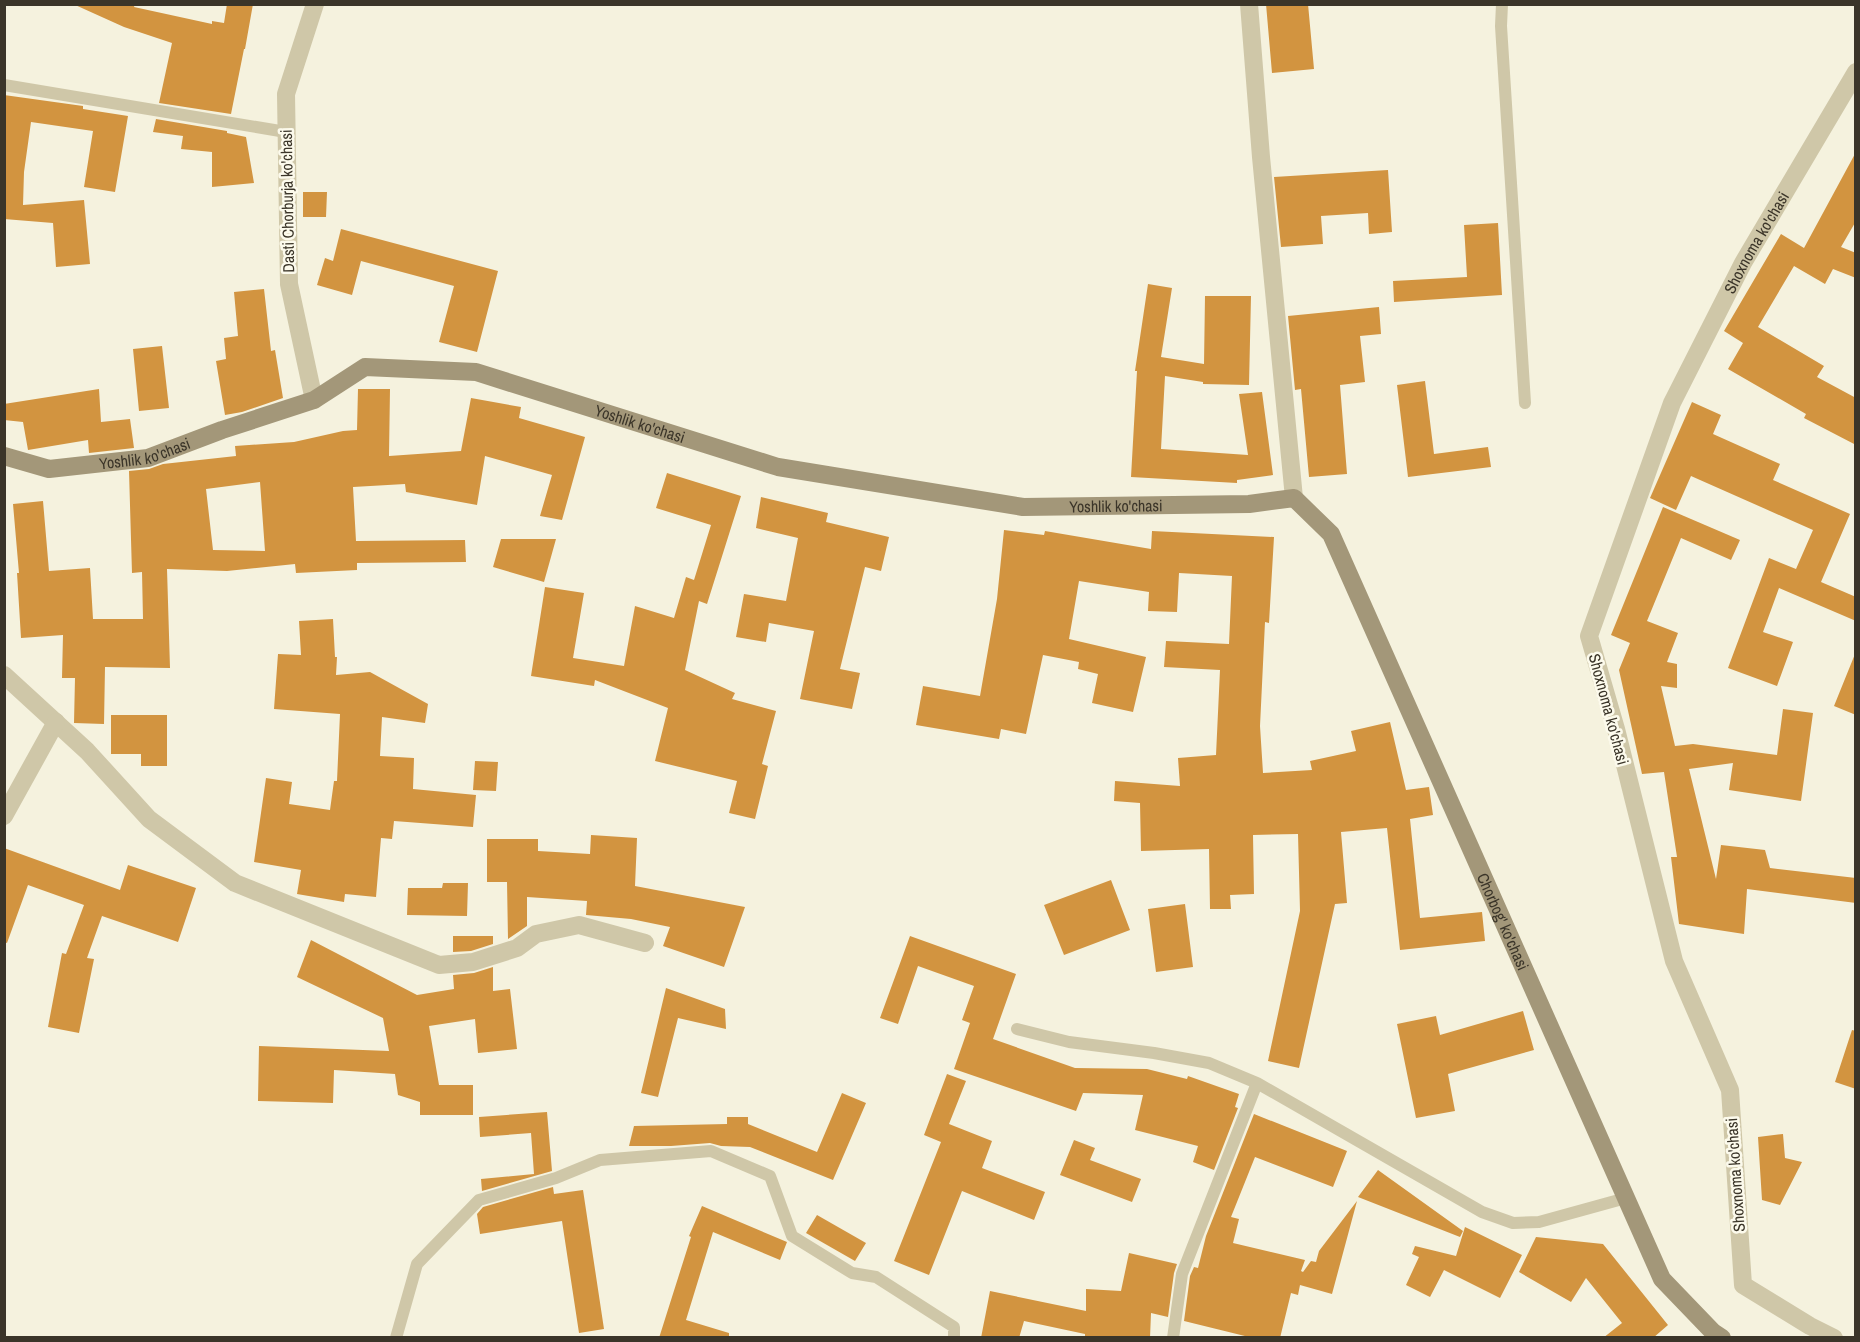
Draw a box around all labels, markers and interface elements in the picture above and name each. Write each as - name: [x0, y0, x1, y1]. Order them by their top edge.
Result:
- street label: Dasti Chorburja ko'chasi: [275, 129, 299, 273]
- street label: Shoxnoma ko'chasi: [1718, 187, 1794, 297]
- street label: Yoshlik ko'chasi: [592, 399, 688, 448]
- street label: Yoshlik ko'chasi: [98, 432, 193, 474]
- street label: Yoshlik ko'chasi: [1069, 494, 1163, 517]
- street label: Shoxnoma ko'chasi: [1584, 651, 1634, 767]
- street label: Chorbog' ko'chasi: [1472, 869, 1534, 974]
- street label: Shoxnoma ko'chasi: [1720, 1117, 1750, 1233]

